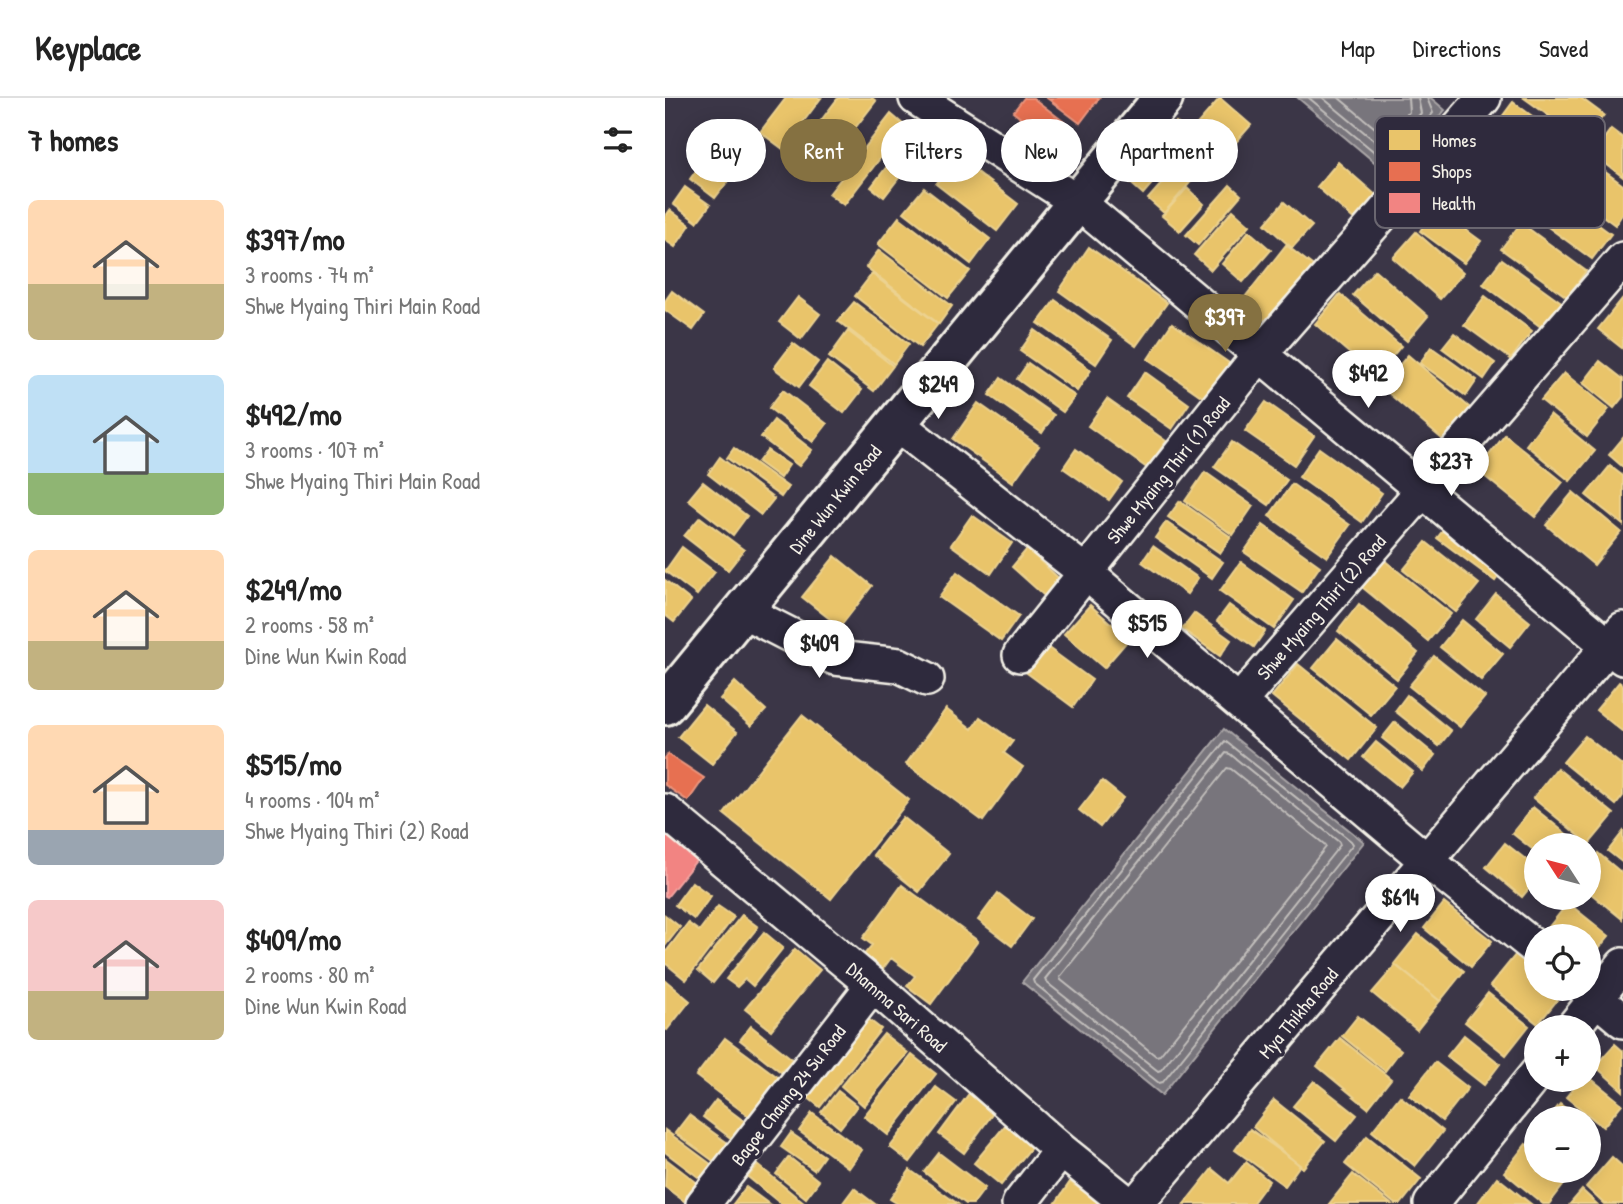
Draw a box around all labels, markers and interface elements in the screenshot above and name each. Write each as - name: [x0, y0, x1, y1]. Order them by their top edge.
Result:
- text: Keyplace: [35, 26, 141, 70]
- text: Map: [1341, 32, 1375, 64]
- text: Directions: [1413, 32, 1501, 64]
- text: Saved: [1539, 32, 1588, 64]
- legend: [1375, 116, 1605, 228]
- chip: Buy: [686, 119, 766, 182]
- chip: Rent: [780, 119, 867, 182]
- chip: Filters: [881, 119, 987, 182]
- chip: New: [1001, 119, 1082, 182]
- chip: Apartment: [1096, 119, 1238, 182]
- text: 7 homes: [28, 120, 118, 160]
- icon: filters: [599, 121, 637, 159]
- text: Homes: [1432, 127, 1476, 153]
- text: Shops: [1432, 158, 1472, 184]
- text: Health: [1432, 190, 1475, 216]
- text: $397/mo: [245, 219, 345, 259]
- icon: home: [84, 228, 168, 312]
- text: 3 rooms · 74 m²: [245, 259, 374, 290]
- text: Shwe Myaing Thiri Main Road: [245, 290, 480, 321]
- pin: $397: [1184, 294, 1266, 354]
- text: $397: [1204, 301, 1246, 332]
- pin: $492: [1327, 350, 1409, 410]
- text: $492: [1348, 357, 1388, 388]
- pin: $249: [897, 362, 979, 421]
- text: $249: [918, 368, 958, 399]
- street label: Shwe Myaing Thiri (1) Road: [1100, 390, 1236, 549]
- text: $492/mo: [245, 394, 342, 434]
- icon: home: [84, 403, 168, 487]
- text: 3 rooms · 107 m²: [245, 434, 384, 465]
- pin: $237: [1410, 438, 1492, 498]
- street label: Dine Wun Kwin Road: [783, 439, 887, 559]
- text: $237: [1429, 445, 1473, 476]
- text: Shwe Myaing Thiri Main Road: [245, 465, 480, 496]
- street label: Shwe Myaing Thiri (2) Road: [1251, 528, 1392, 685]
- text: $249/mo: [245, 569, 342, 609]
- icon: home: [84, 578, 168, 662]
- pin: $515: [1106, 601, 1188, 660]
- text: $515: [1127, 607, 1167, 638]
- text: 2 rooms · 58 m²: [245, 609, 374, 640]
- pin: $409: [778, 620, 860, 680]
- text: $409: [799, 627, 839, 658]
- text: Dine Wun Kwin Road: [245, 640, 406, 671]
- text: $515/mo: [245, 744, 342, 784]
- icon: home: [84, 753, 168, 837]
- text: 4 rooms · 104 m²: [245, 784, 379, 815]
- text: Shwe Myaing Thiri (2) Road: [245, 815, 469, 846]
- north arrow: [1524, 833, 1601, 910]
- map controls: [1524, 833, 1601, 1183]
- pin: $614: [1359, 874, 1441, 934]
- text: $614: [1381, 881, 1419, 912]
- text: $409/mo: [245, 919, 341, 959]
- button: locate: [1524, 924, 1601, 1001]
- icon: home: [84, 928, 168, 1012]
- street label: Dhamma Sari Road: [841, 956, 953, 1058]
- text: 2 rooms · 80 m²: [245, 959, 375, 990]
- street label: Mya Thikha Road: [1252, 962, 1344, 1064]
- text: Dine Wun Kwin Road: [245, 990, 406, 1021]
- button: +: [1524, 1015, 1601, 1092]
- street label: Bagoe Chaung 24 Su Road: [725, 1019, 852, 1171]
- button: −: [1524, 1106, 1601, 1183]

